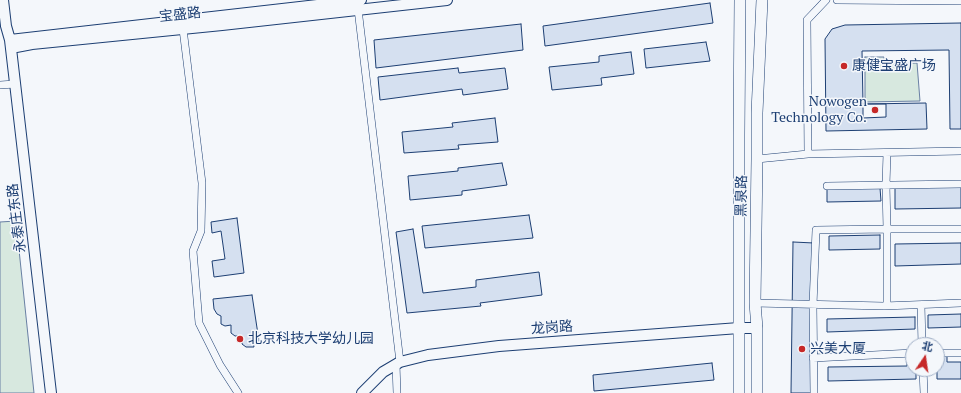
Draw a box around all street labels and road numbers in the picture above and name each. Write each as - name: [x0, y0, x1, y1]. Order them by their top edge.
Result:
- street label: 宝盛路: [158, 4, 202, 26]
- street label: 黑泉路: [733, 175, 751, 217]
- street label: 永泰庄东路: [4, 182, 30, 254]
- street label: 龙岗路: [530, 318, 574, 338]

